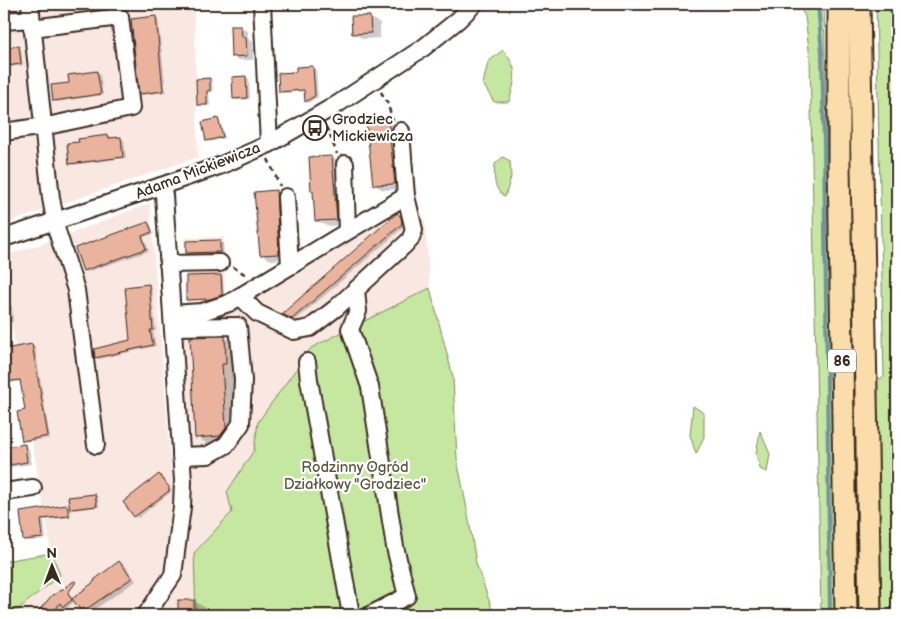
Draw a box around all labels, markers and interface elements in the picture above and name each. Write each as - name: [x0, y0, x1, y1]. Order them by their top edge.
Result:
- place label: Grodziec Mickiewicza: [332, 110, 413, 146]
- bus stop icon: Grodziec Mickiewicza: [302, 115, 328, 141]
- street label: Adama Mickiewicza: [133, 138, 263, 204]
- road number: 86: [828, 350, 856, 372]
- park label: Rodzinny Ogród Działkowy "Grodziec": [284, 458, 426, 494]
- north arrow: [28, 542, 78, 592]
- text: N: [46, 545, 57, 562]

